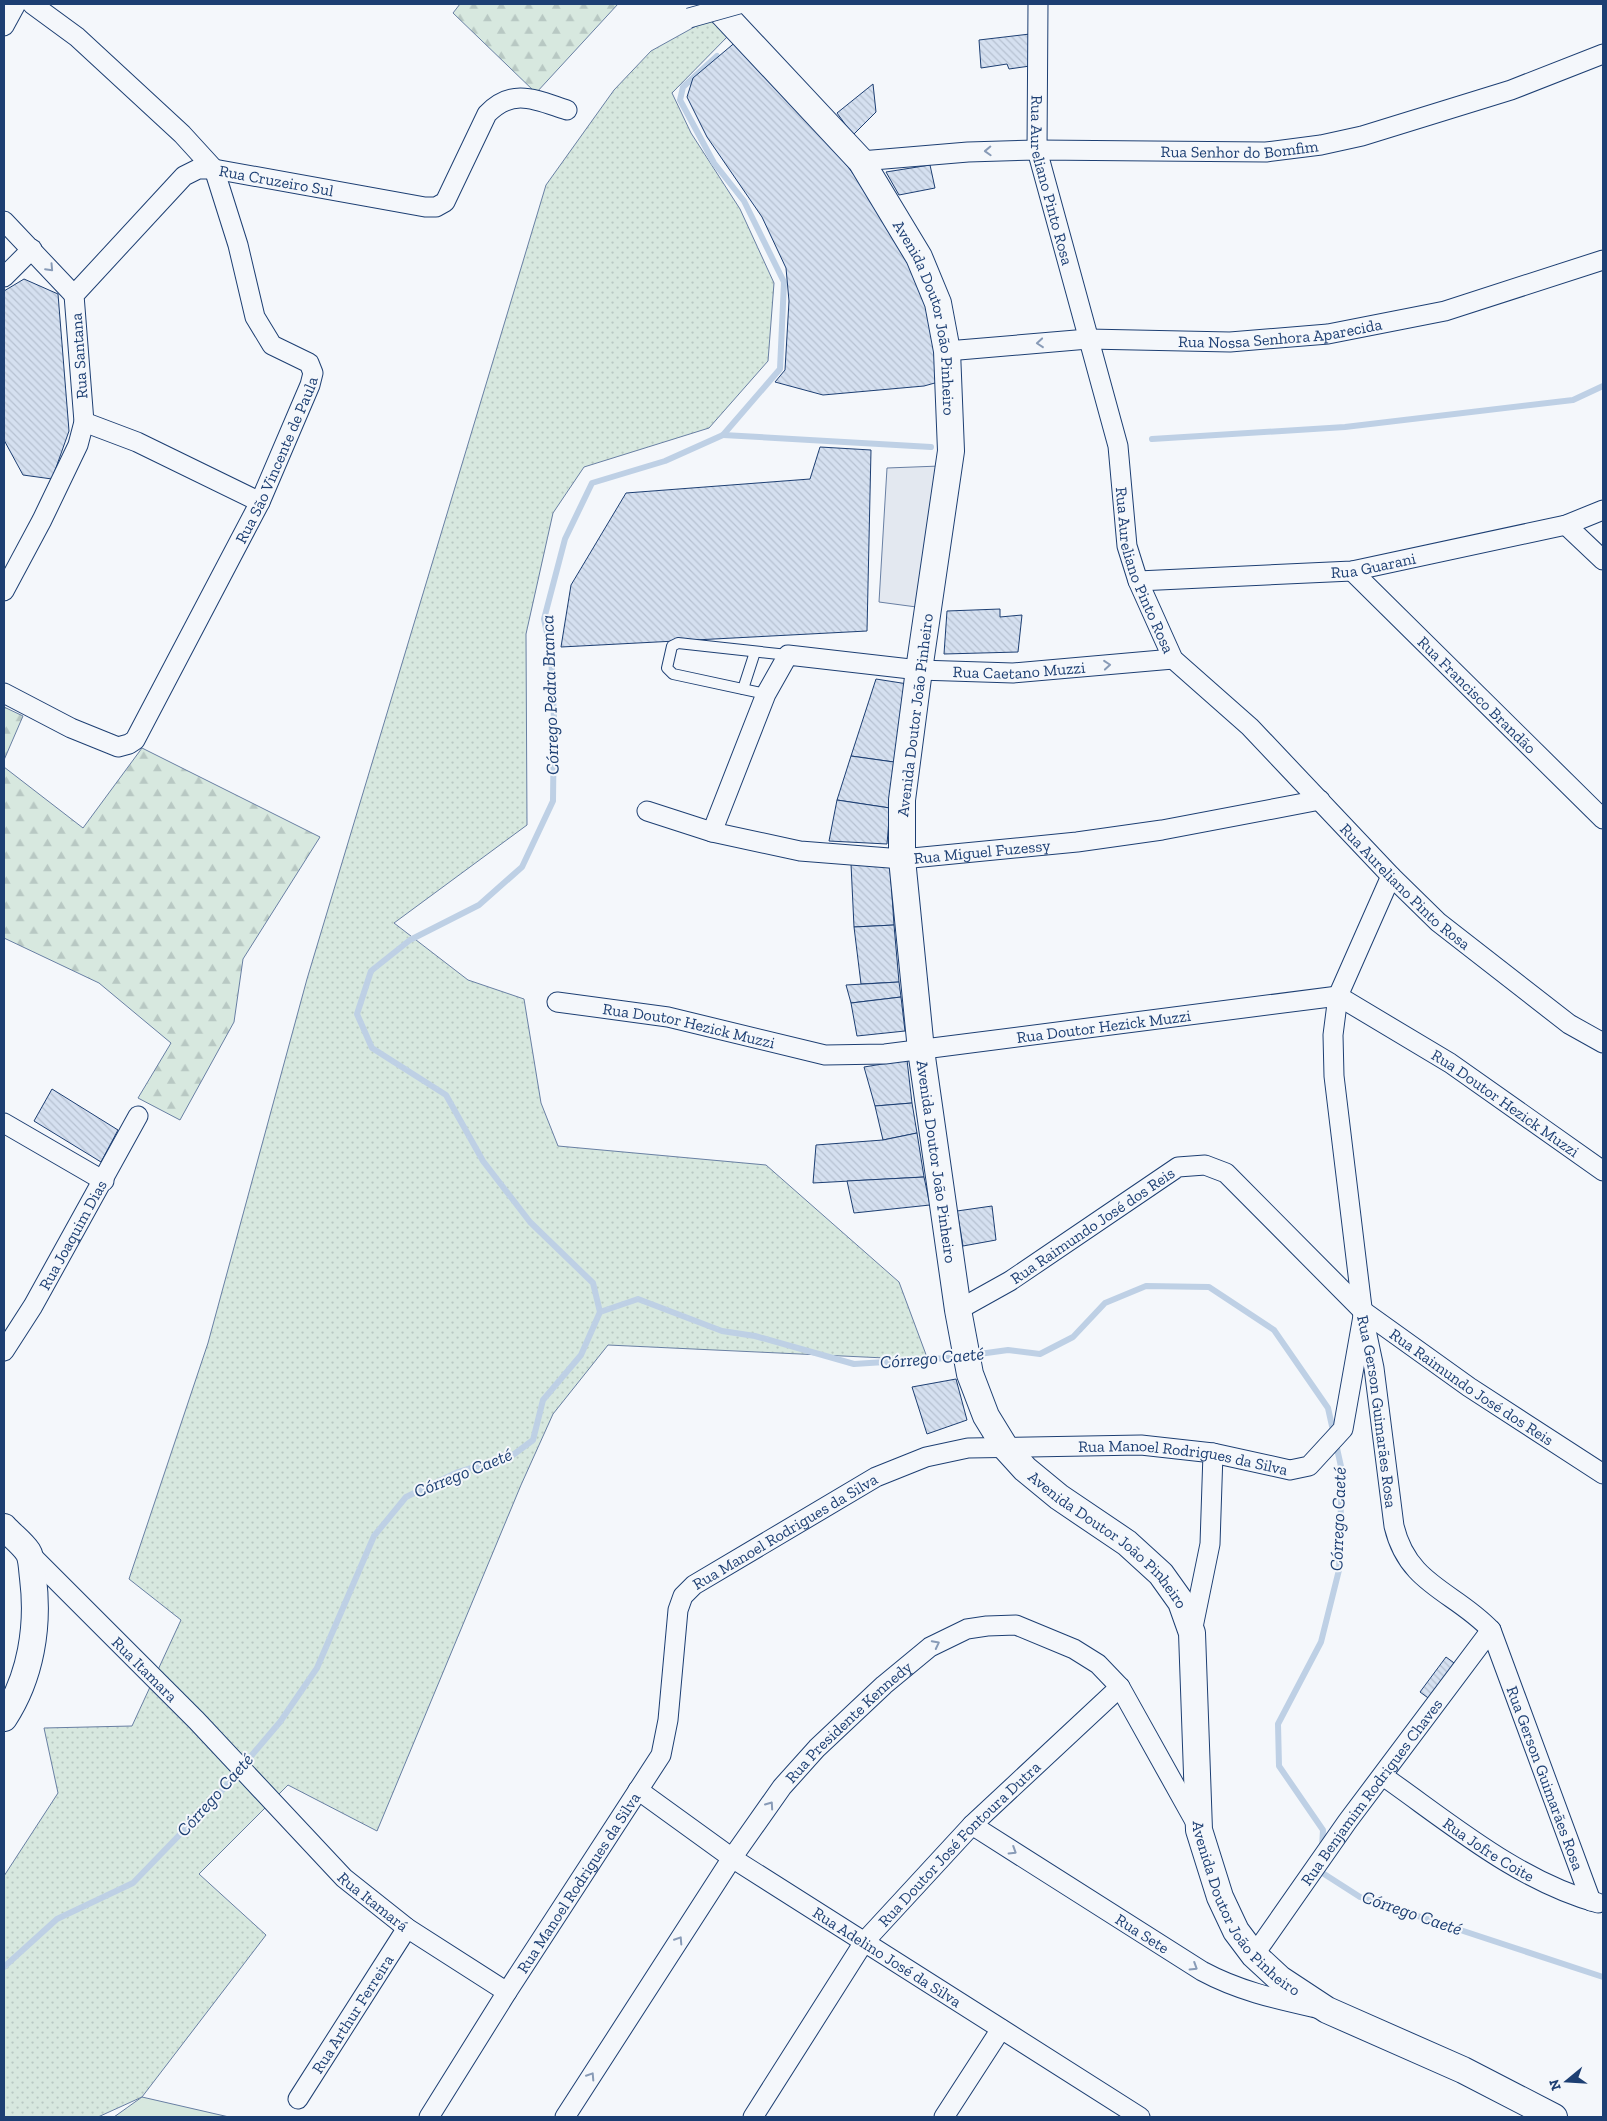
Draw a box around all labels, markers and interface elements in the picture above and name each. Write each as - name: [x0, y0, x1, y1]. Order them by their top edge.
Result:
- street label: Rua Aureliano Pinto Rosa: [1027, 95, 1078, 268]
- street label: Rua Senhor do Bomfim: [1160, 136, 1320, 162]
- one-way arrow: [984, 146, 992, 156]
- street label: Rua Cruzeiro Sul: [218, 161, 335, 200]
- street label: Avenida Doutor João Pinheiro: [889, 216, 959, 416]
- one-way arrow: [44, 263, 53, 272]
- street label: Rua Santana: [66, 312, 91, 400]
- street label: Rua Nossa Senhora Aparecida: [1178, 314, 1384, 352]
- one-way arrow: [1035, 337, 1043, 348]
- street label: Rua São Vincente de Paula: [231, 374, 321, 546]
- street label: Rua Aureliano Pinto Rosa: [1112, 486, 1179, 656]
- street label: Rua Guarani: [1330, 548, 1418, 581]
- street label: Avenida Doutor João Pinheiro: [893, 612, 937, 818]
- water label: Córrego Pedra Branca: [536, 615, 564, 775]
- street label: Rua Francisco Brandão: [1414, 632, 1540, 757]
- street label: Rua Caetano Muzzi: [953, 657, 1087, 683]
- one-way arrow: [1103, 659, 1111, 670]
- street label: Rua Aureliano Pinto Rosa: [1336, 819, 1475, 954]
- street label: Rua Miguel Fuzessy: [913, 835, 1052, 867]
- street label: Rua Doutor Hezick Muzzi: [601, 999, 777, 1052]
- street label: Rua Doutor Hezick Muzzi: [1015, 1005, 1193, 1047]
- street label: Rua Doutor Hezick Muzzi: [1428, 1045, 1583, 1161]
- street label: Avenida Doutor João Pinheiro: [913, 1059, 961, 1264]
- street label: Rua Raimundo José dos Reis: [1007, 1163, 1178, 1288]
- street label: Rua Joaquim Dias: [34, 1176, 110, 1293]
- street label: Rua Gerson Guimarães Rosa: [1354, 1313, 1401, 1509]
- street label: Rua Raimundo José dos Reis: [1386, 1324, 1557, 1449]
- water label: Córrego Caeté: [879, 1342, 985, 1374]
- street label: Rua Manoel Rodrigues da Silva: [1078, 1435, 1290, 1479]
- water label: Córrego Caeté: [411, 1443, 516, 1503]
- street label: Avenida Doutor João Pinheiro: [1025, 1466, 1192, 1611]
- water label: Córrego Caeté: [1325, 1466, 1351, 1572]
- street label: Rua Manoel Rodrigues da Silva: [689, 1469, 881, 1593]
- street label: Rua Itamara: [108, 1632, 182, 1706]
- one-way arrow: [931, 1640, 940, 1650]
- street label: Rua Presidente Kennedy: [781, 1656, 916, 1787]
- street label: Rua Gerson Guimarães Rosa: [1503, 1683, 1588, 1873]
- street label: Rua Benjamim Rodrigues Chaves: [1296, 1694, 1446, 1889]
- water label: Córrego Caeté: [172, 1749, 258, 1841]
- street label: Rua Doutor José Fontoura Dutra: [874, 1757, 1044, 1930]
- street label: Rua Manoel Rodrigues da Silva: [513, 1788, 644, 1976]
- one-way arrow: [764, 1802, 772, 1811]
- street label: Rua Jofre Coite: [1440, 1813, 1538, 1885]
- street label: Avenida Doutor João Pinheiro: [1189, 1821, 1304, 1999]
- one-way arrow: [1007, 1845, 1016, 1855]
- street label: Rua Itamará: [334, 1868, 413, 1935]
- water label: Córrego Caeté: [1359, 1886, 1465, 1940]
- street label: Rua Adelino José da Silva: [810, 1902, 965, 2011]
- street label: Rua Sete: [1112, 1909, 1173, 1957]
- one-way arrow: [673, 1936, 682, 1945]
- street label: Rua Arthur Ferreira: [307, 1951, 397, 2077]
- one-way arrow: [1189, 1960, 1198, 1970]
- north arrow: [1542, 2056, 1592, 2106]
- one-way arrow: [585, 2073, 594, 2082]
- text: N: [1545, 2077, 1565, 2093]

